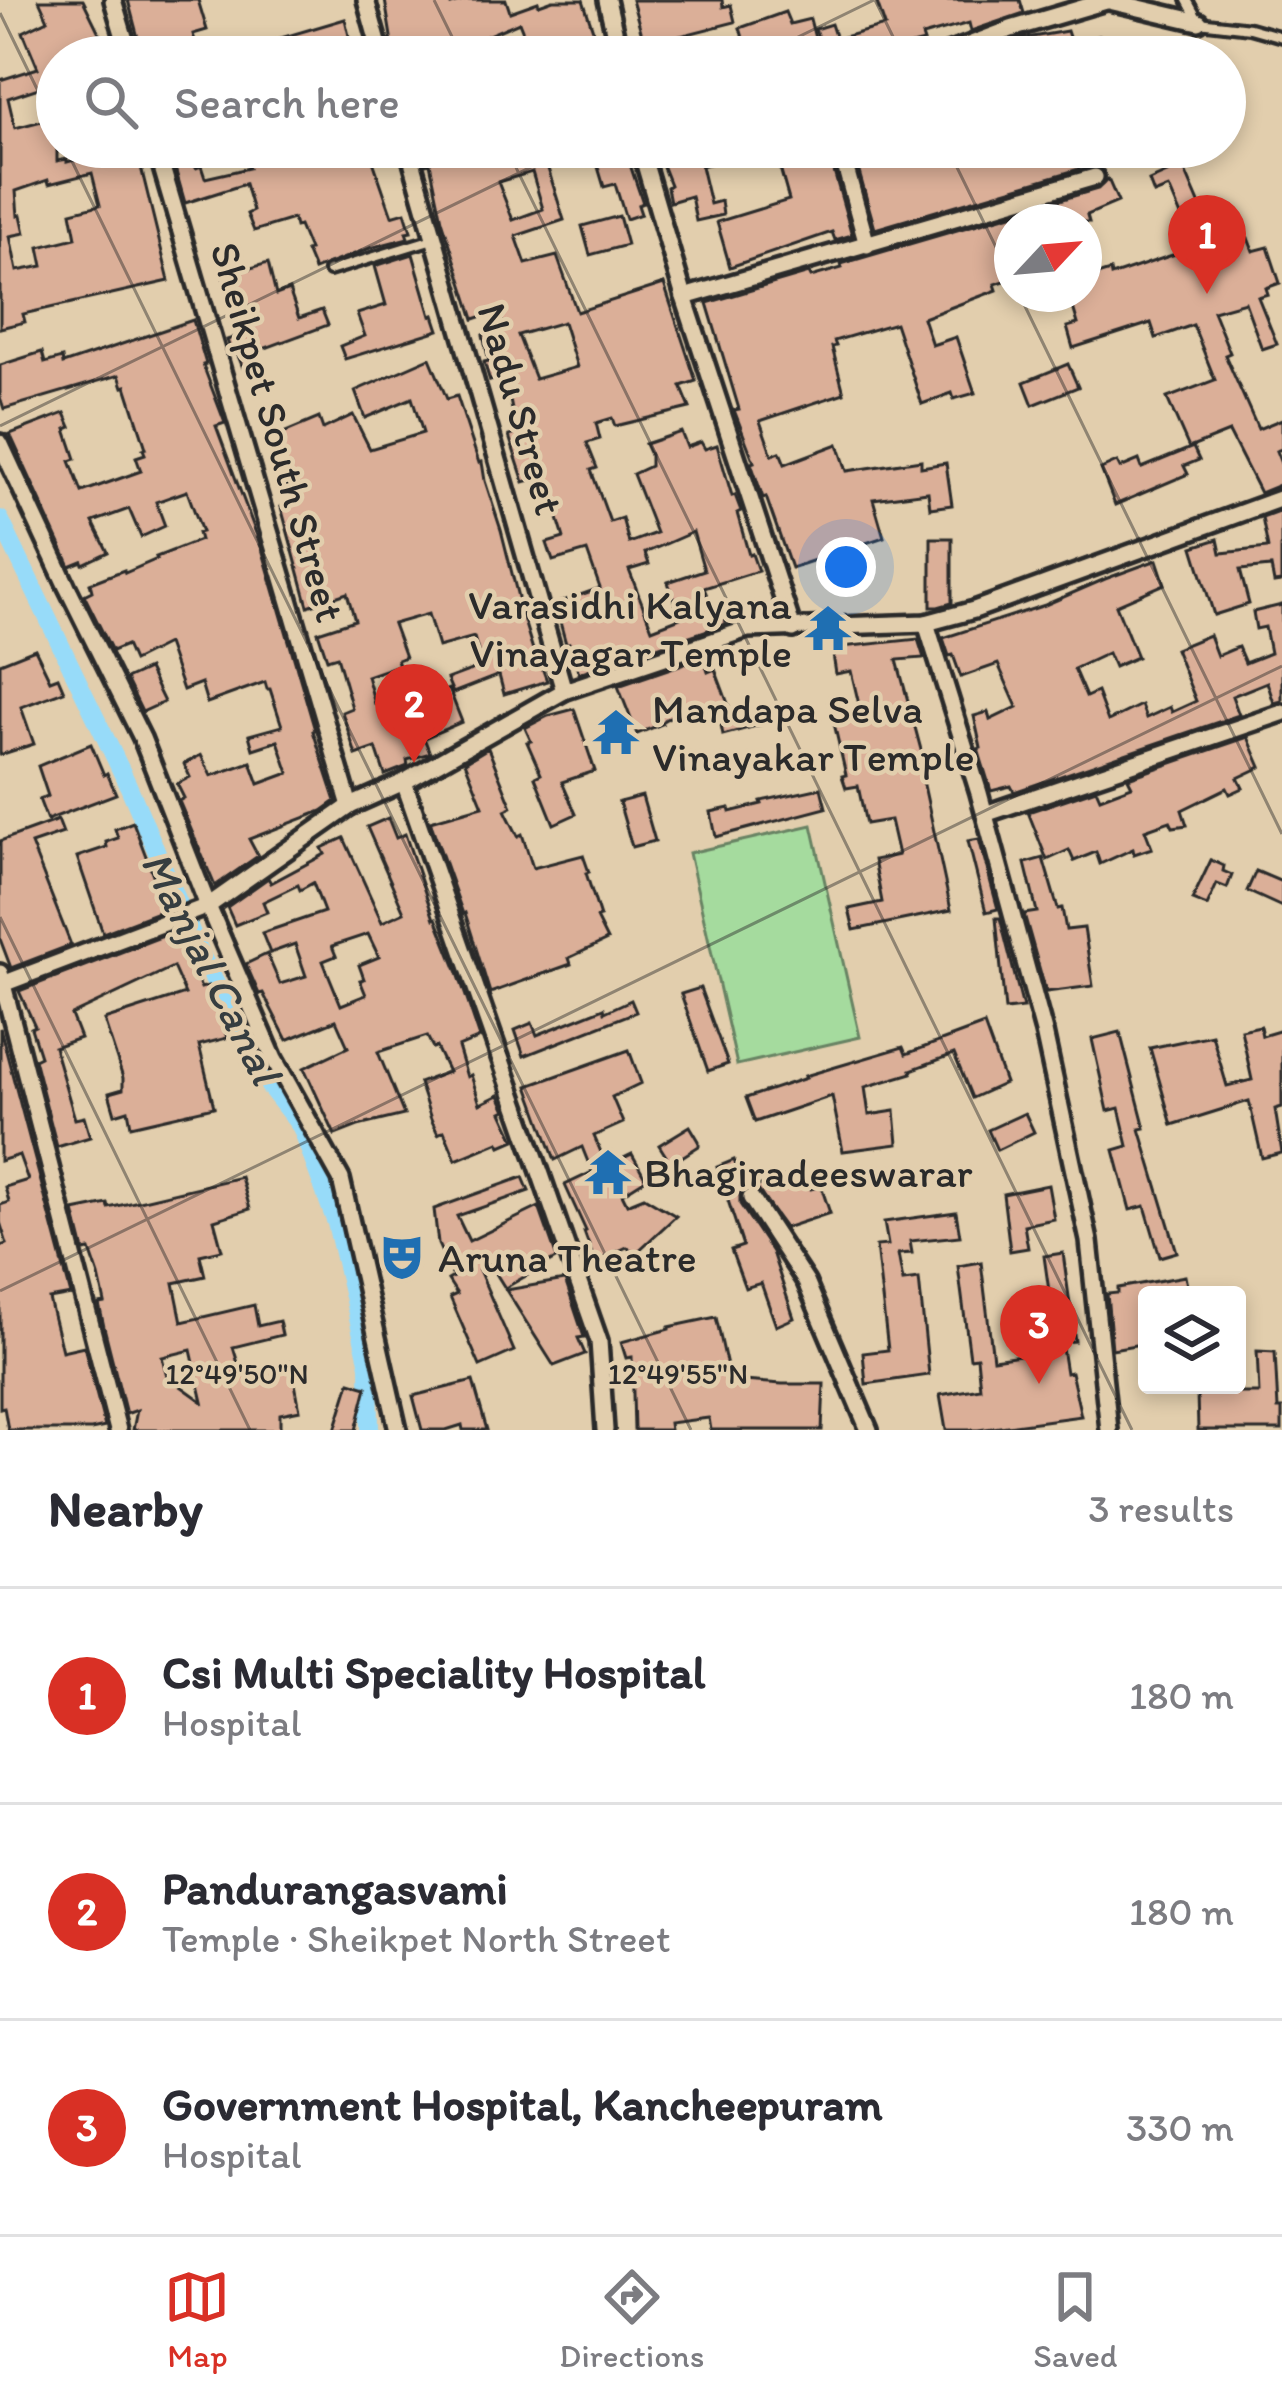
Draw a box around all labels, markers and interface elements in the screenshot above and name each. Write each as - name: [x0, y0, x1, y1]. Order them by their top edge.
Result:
- search box: [36, 36, 1246, 168]
- icon: search: [78, 69, 144, 135]
- text: Search here: [174, 75, 400, 129]
- pin: 1: [1168, 195, 1246, 294]
- north arrow: [994, 204, 1102, 312]
- street label: Sheikpet South Street: [199, 236, 357, 628]
- street label: Nadu Street: [466, 297, 576, 521]
- your location: [816, 537, 876, 597]
- place label: Varasidhi Kalyana Vinayagar Temple: [468, 579, 792, 678]
- temple icon: Varasidhi Kalyana Vinayagar Temple: [803, 603, 853, 653]
- pin: 2: [375, 664, 453, 763]
- place label: Mandapa Selva Vinayakar Temple: [652, 683, 975, 782]
- temple icon: Mandapa Selva Vinayakar Temple: [591, 707, 641, 757]
- water label: Manjal Canal: [130, 841, 295, 1095]
- temple icon: Bhagiradeeswarar: [583, 1147, 633, 1197]
- place label: Bhagiradeeswarar: [644, 1147, 973, 1198]
- theatre icon: Aruna Theatre: [377, 1232, 427, 1282]
- place label: Aruna Theatre: [438, 1232, 697, 1283]
- pin: 3: [1000, 1285, 1078, 1384]
- map controls: [1138, 1286, 1246, 1394]
- button: layers: [1138, 1286, 1246, 1394]
- text: 12°49'50"N: [165, 1355, 309, 1392]
- text: 12°49'55"N: [608, 1355, 748, 1392]
- text: Nearby: [48, 1478, 203, 1539]
- text: 3 results: [1088, 1485, 1234, 1532]
- text: Csi Multi Speciality Hospital: [162, 1645, 706, 1699]
- text: 1: [78, 1672, 96, 1719]
- text: 180 m: [1129, 1672, 1234, 1719]
- text: Hospital: [162, 1699, 301, 1746]
- text: Pandurangasvami: [162, 1861, 508, 1915]
- text: 2: [77, 1888, 97, 1935]
- text: 180 m: [1129, 1888, 1234, 1935]
- text: Temple · Sheikpet North Street: [162, 1915, 671, 1962]
- text: Government Hospital, Kancheepuram: [162, 2077, 883, 2131]
- text: 3: [76, 2104, 98, 2151]
- text: 330 m: [1126, 2104, 1234, 2151]
- text: Hospital: [162, 2131, 301, 2178]
- tab: Map: [164, 2264, 230, 2375]
- tab: Directions: [559, 2264, 704, 2375]
- tab: Saved: [1033, 2264, 1118, 2375]

